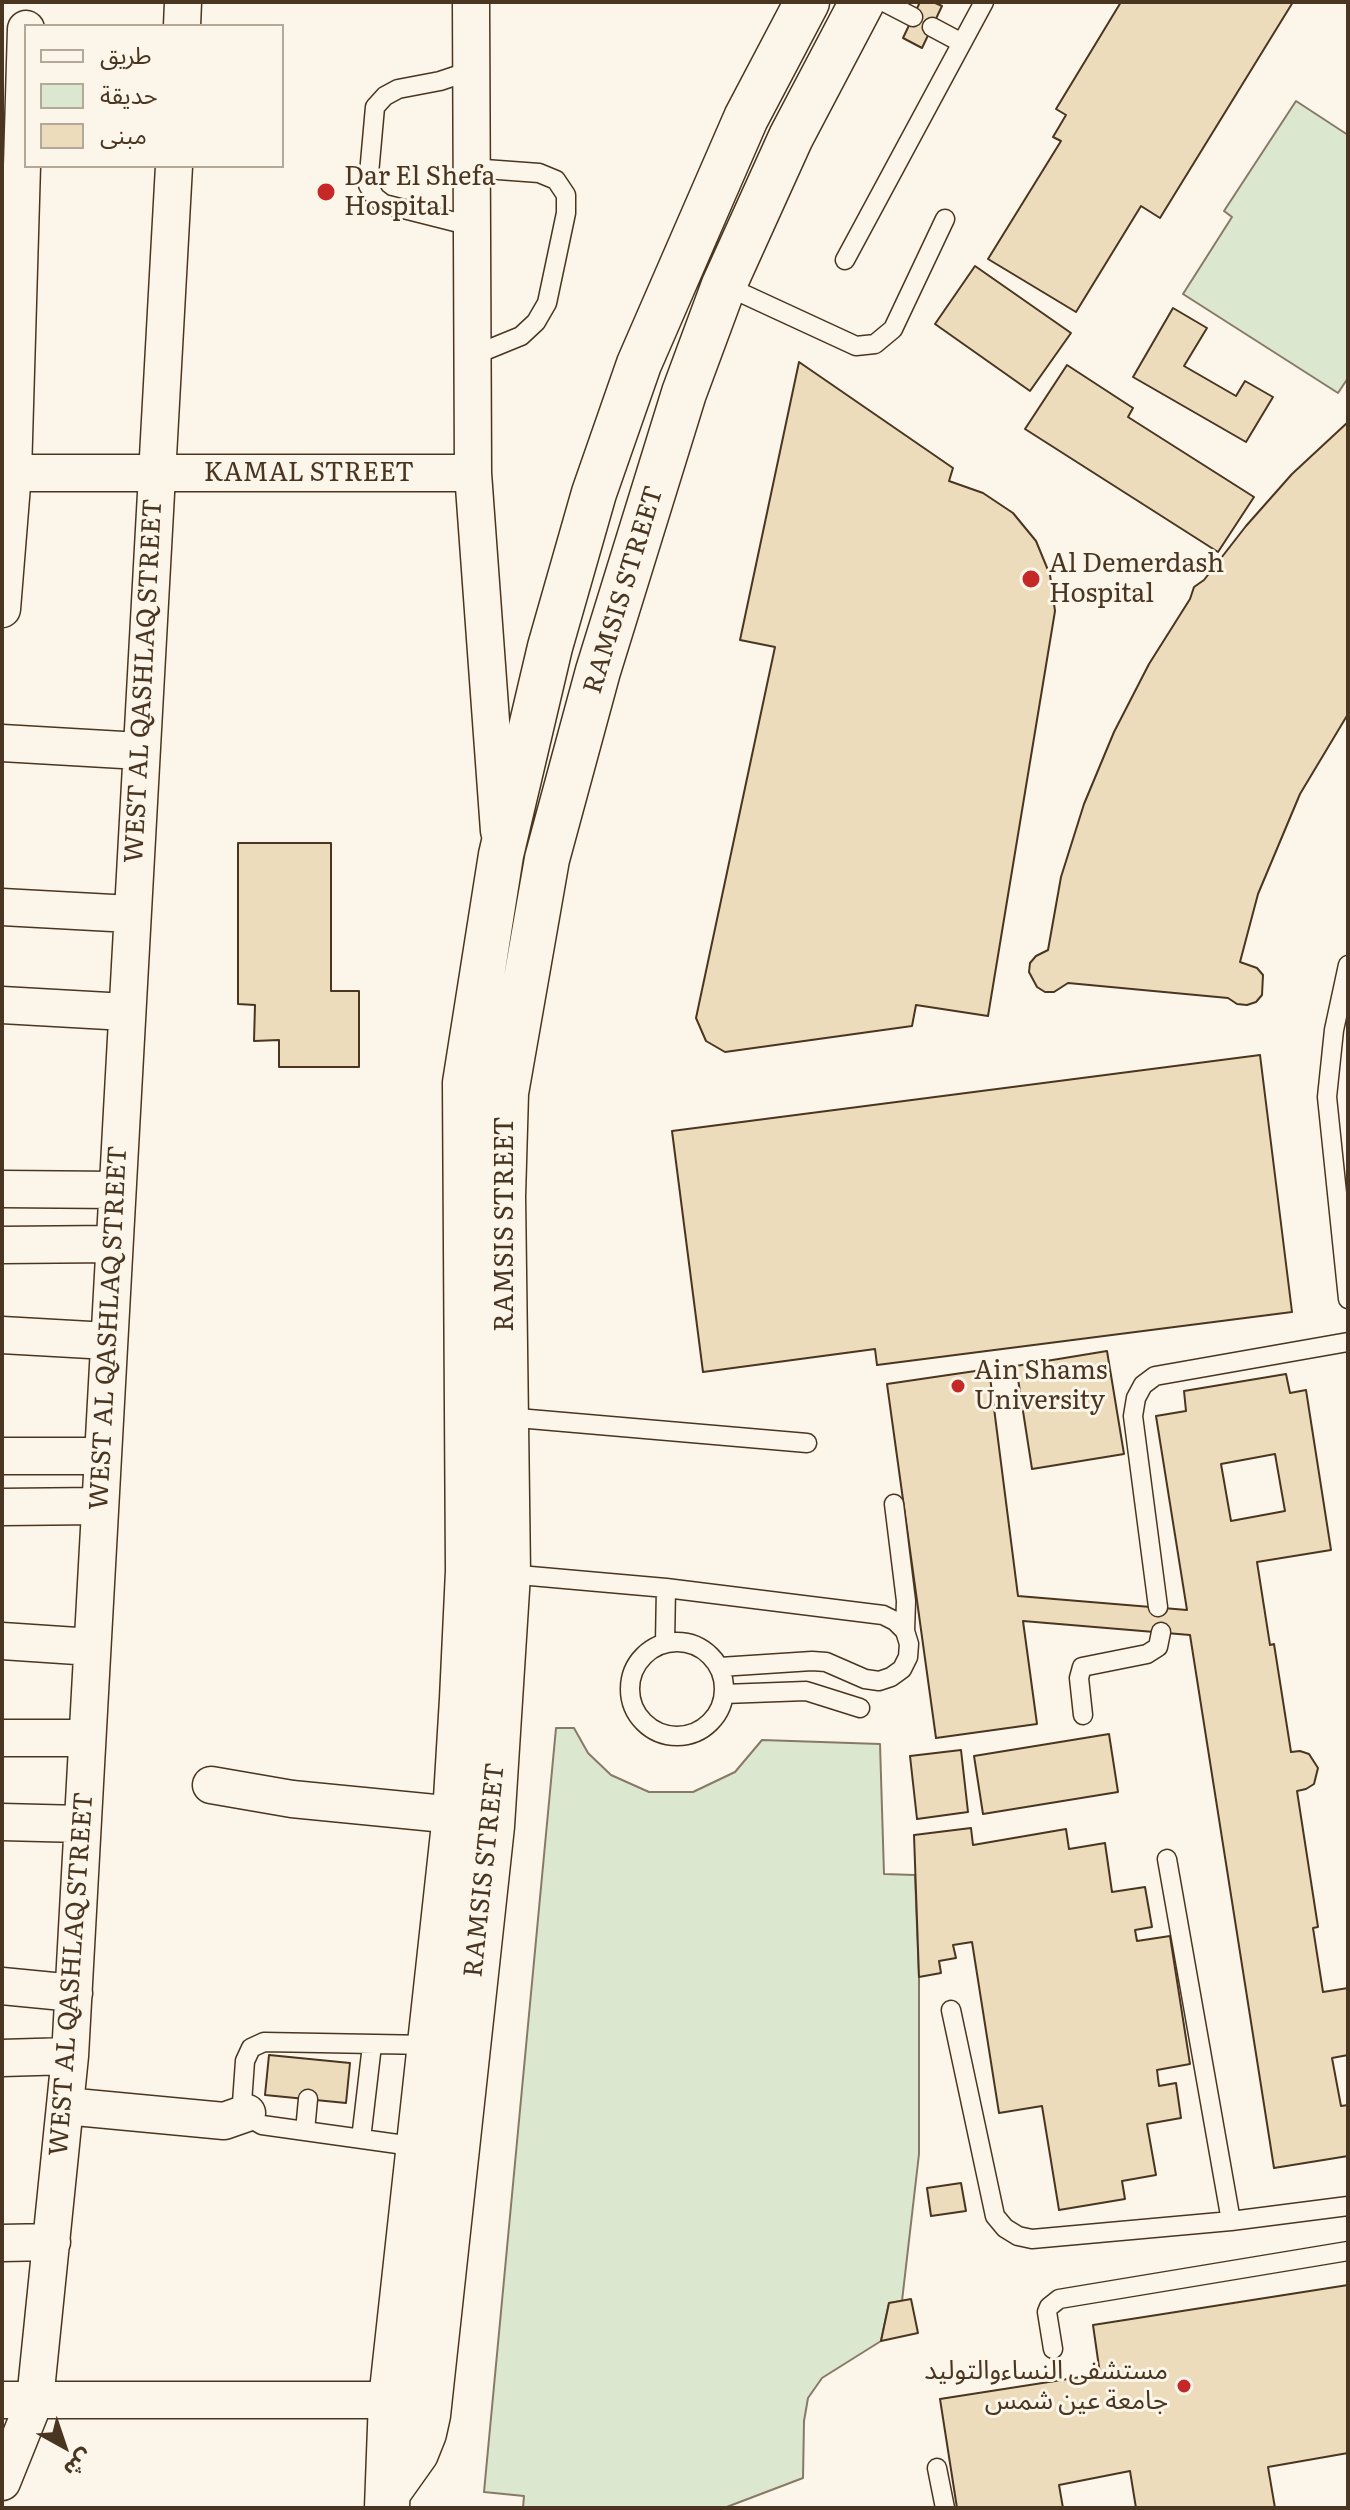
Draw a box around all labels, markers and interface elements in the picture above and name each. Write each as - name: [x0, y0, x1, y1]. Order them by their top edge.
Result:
- legend: [24, 24, 284, 168]
- text: طريق: [100, 36, 152, 71]
- text: حديقة: [100, 76, 158, 111]
- text: مبنى: [100, 116, 147, 151]
- place label: Dar El Shefa Hospital: [344, 161, 495, 222]
- marker: Dar El Shefa Hospital: [315, 181, 337, 203]
- street label: KAMAL STREET: [204, 457, 414, 489]
- street label: RAMSIS STREET: [578, 482, 670, 698]
- street label: WEST AL QASHLAQ STREET: [119, 498, 169, 864]
- place label: Al Demerdash Hospital: [1049, 548, 1224, 610]
- marker: Al Demerdash Hospital: [1020, 568, 1042, 590]
- street label: RAMSIS STREET: [489, 1116, 521, 1332]
- street label: WEST AL QASHLAQ STREET: [84, 1145, 134, 1511]
- place label: Ain Shams University: [974, 1355, 1107, 1416]
- marker: Ain Shams University: [949, 1377, 967, 1395]
- street label: RAMSIS STREET: [458, 1761, 512, 1979]
- street label: WEST AL QASHLAQ STREET: [44, 1791, 100, 2157]
- place label: مستشفى النساءوالتوليد جامعة عين شمس: [924, 2355, 1168, 2416]
- marker: مستشفى النساءوالتوليد جامعة عين شمس: [1175, 2377, 1193, 2395]
- north arrow: [24, 2406, 104, 2486]
- text: ش: [58, 2442, 102, 2487]

